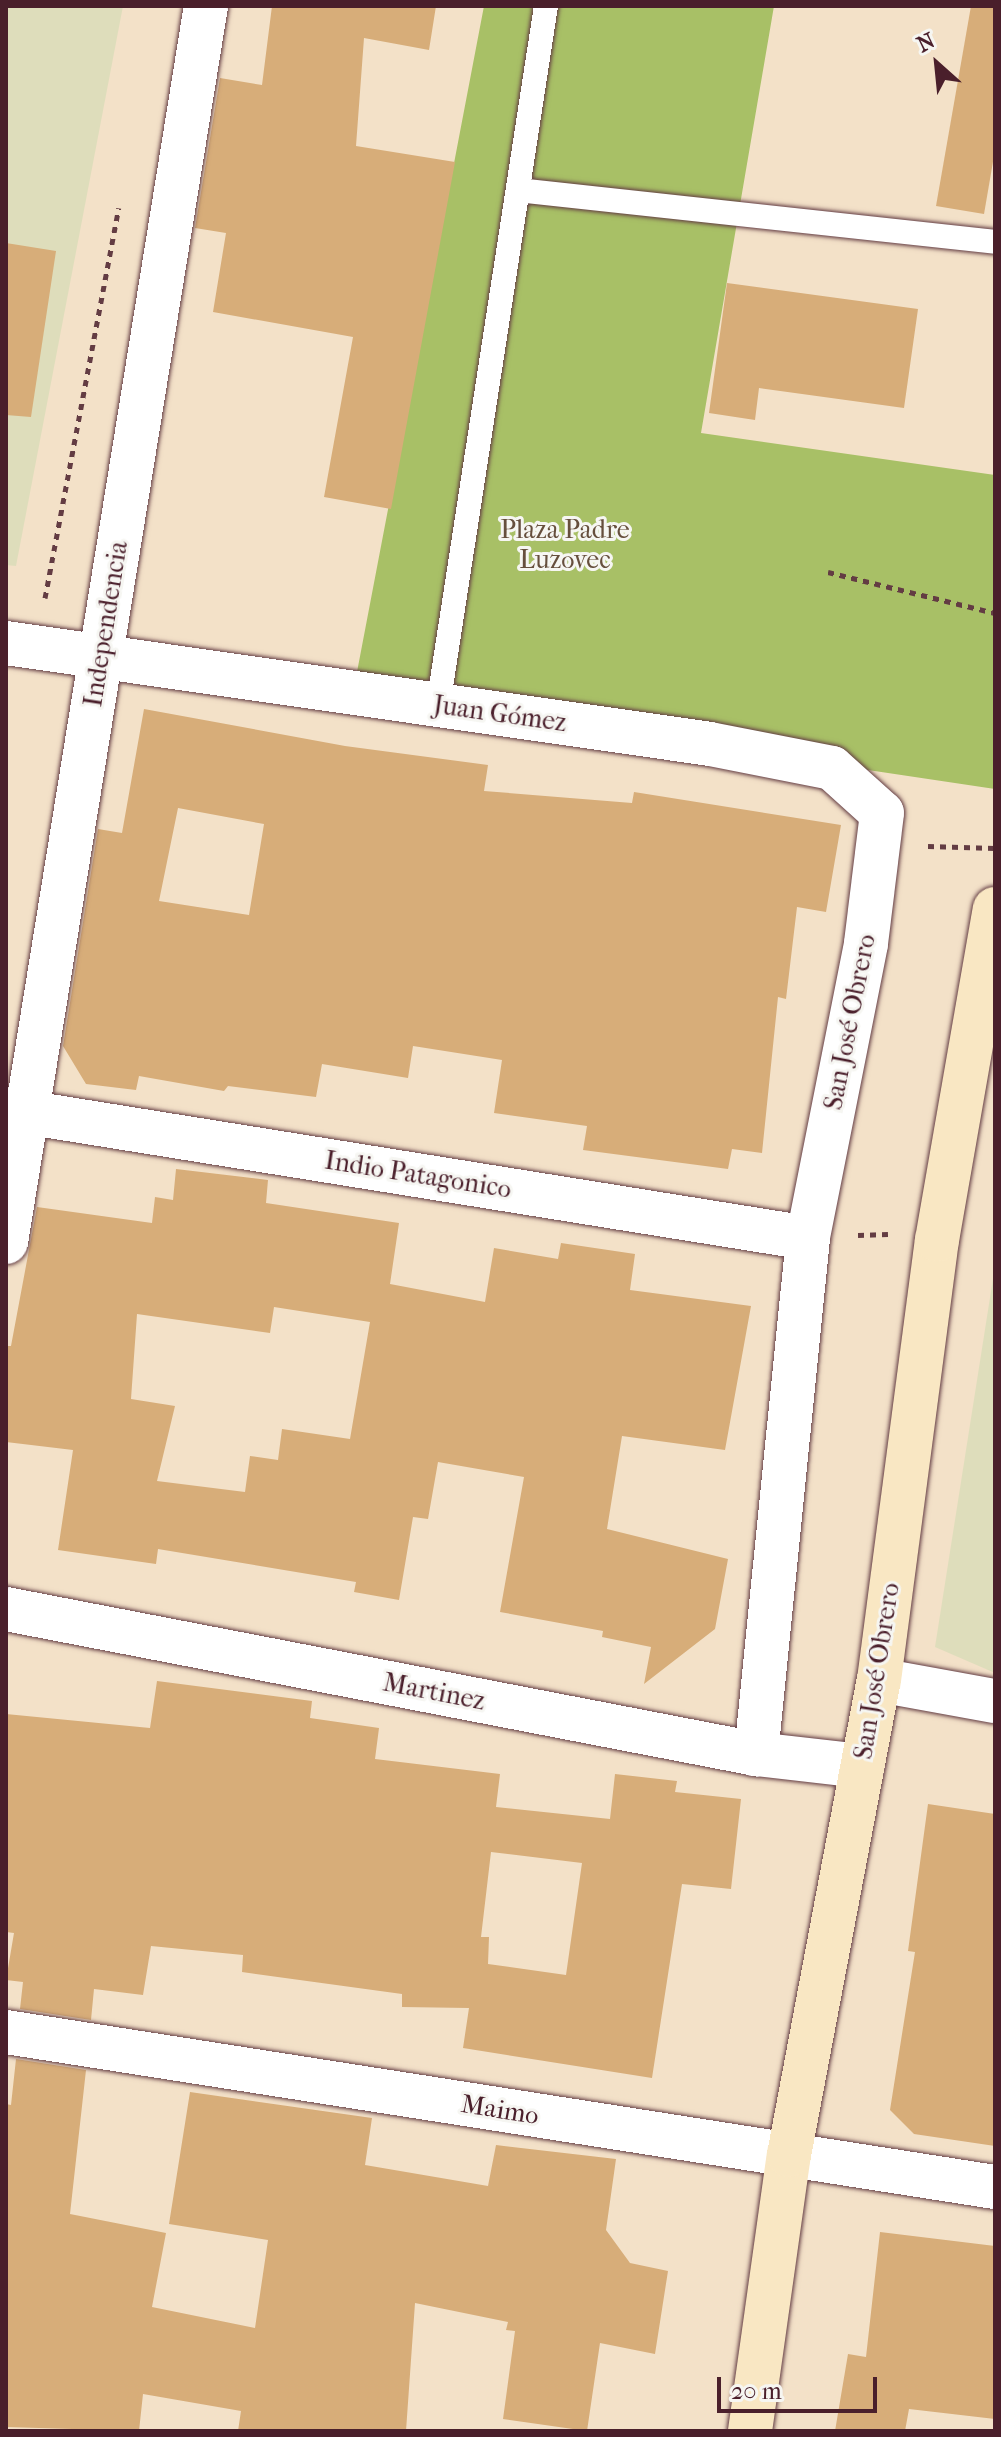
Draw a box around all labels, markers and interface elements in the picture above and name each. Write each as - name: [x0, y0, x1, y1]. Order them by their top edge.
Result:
- north arrow: [897, 24, 977, 104]
- text: N: [913, 27, 939, 58]
- park label: Plaza Padre Luzovec: [500, 514, 630, 576]
- street label: Independencia: [78, 539, 134, 709]
- street label: Juan Gómez: [431, 689, 569, 739]
- street label: San José Obrero: [818, 931, 882, 1113]
- street label: Indio Patagonico: [323, 1145, 513, 1205]
- street label: San José Obrero: [848, 1580, 906, 1762]
- street label: Martinez: [380, 1667, 488, 1717]
- street label: Maimo: [459, 2088, 541, 2132]
- scale bar: [721, 2361, 881, 2411]
- text: 20 m: [731, 2377, 782, 2405]

